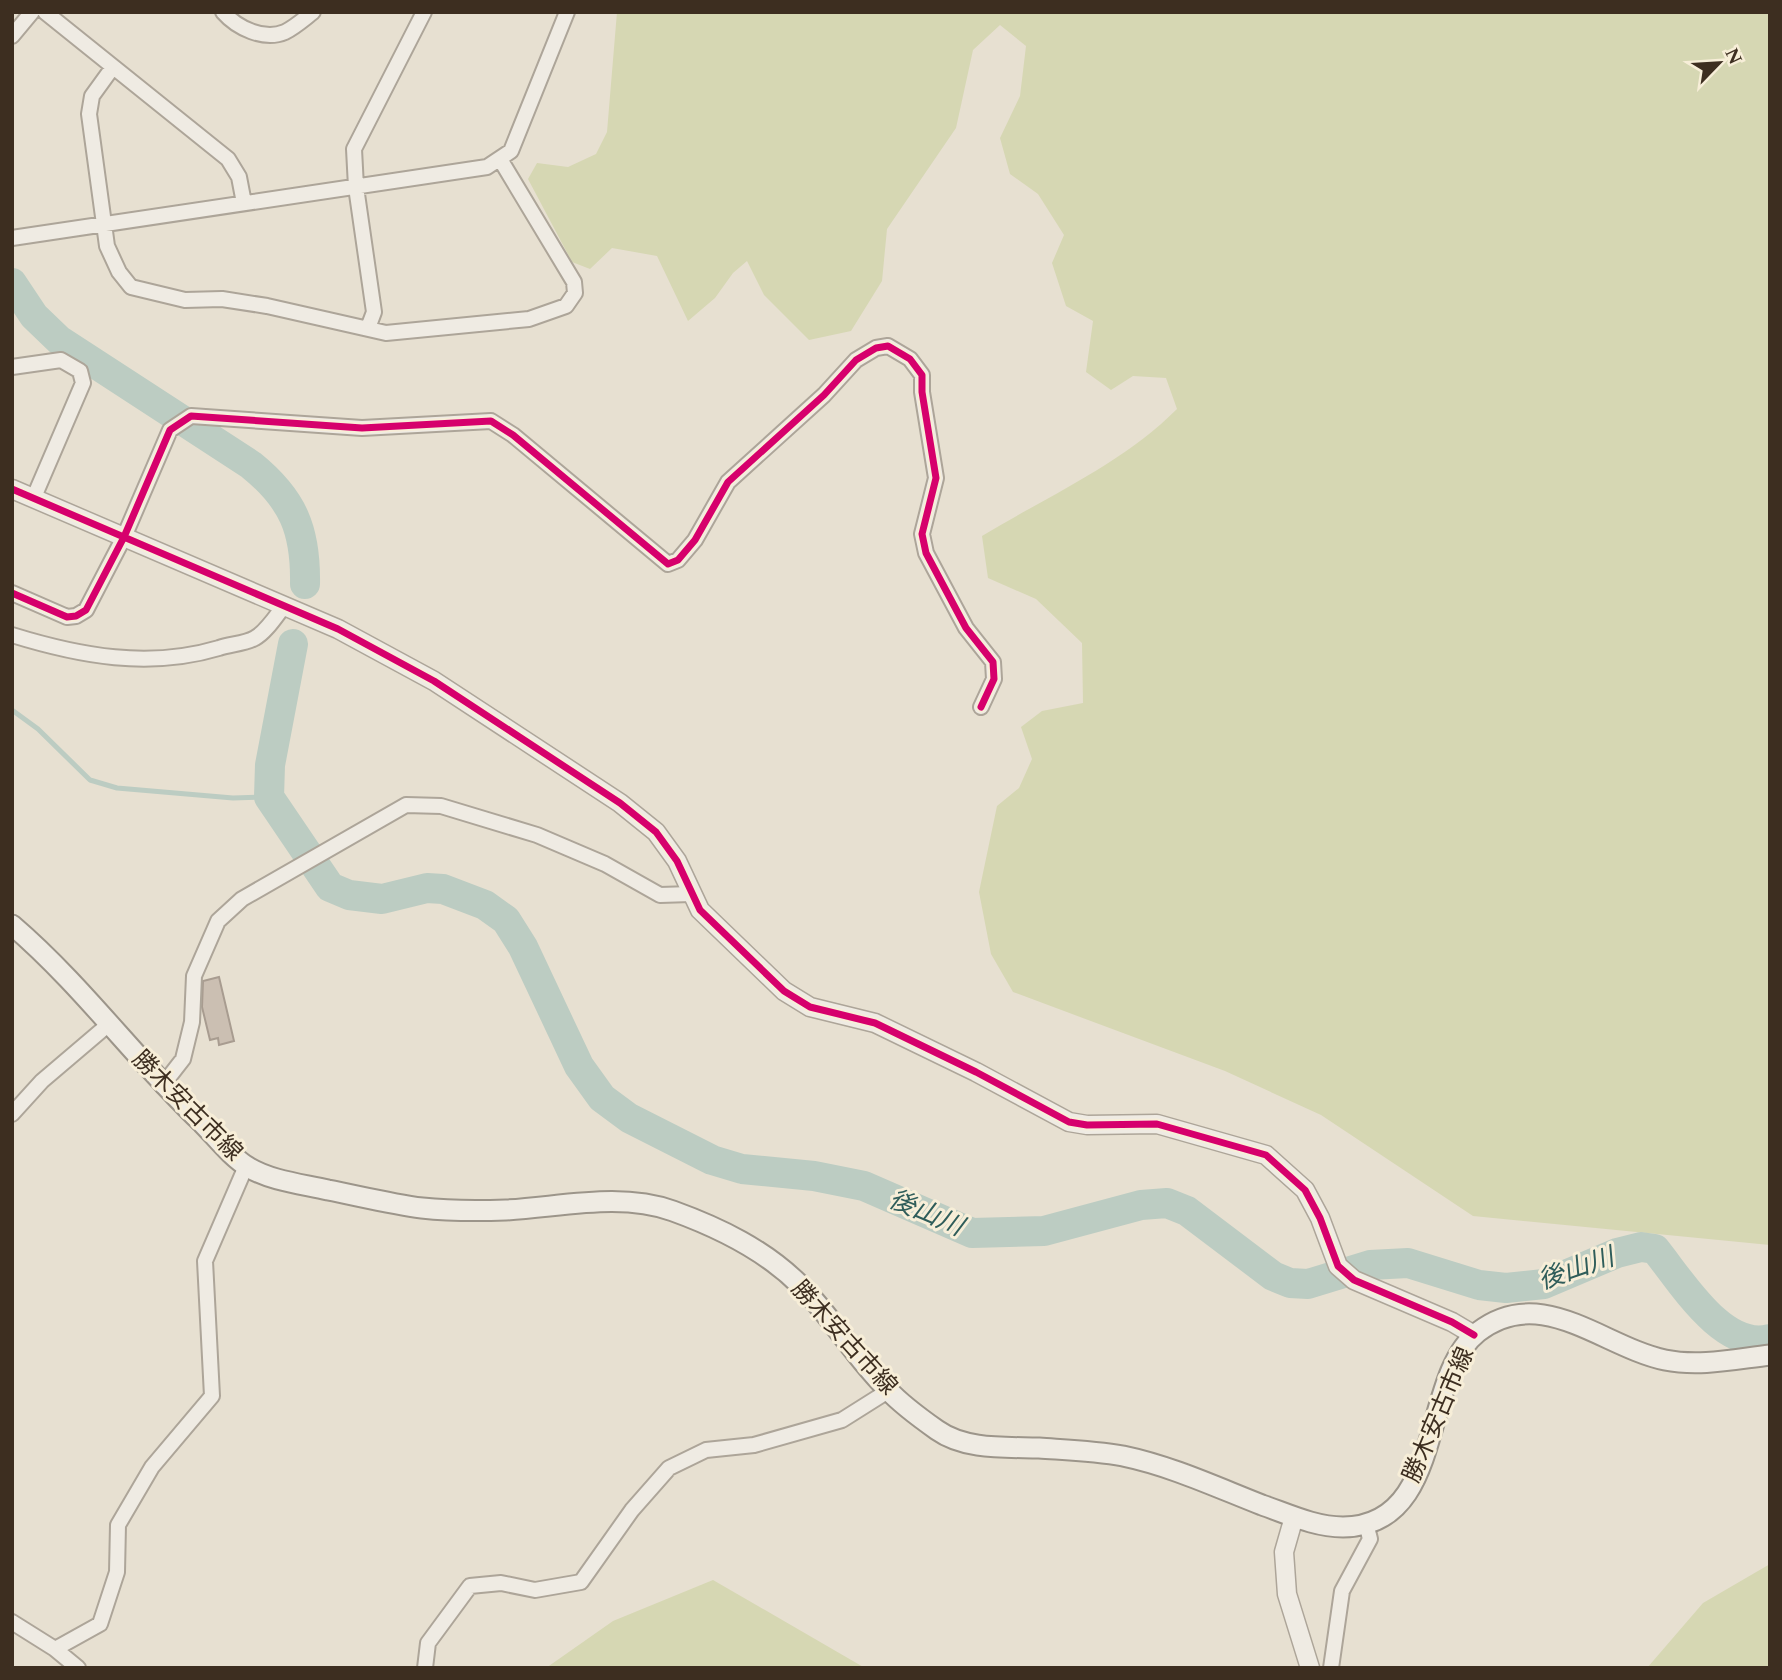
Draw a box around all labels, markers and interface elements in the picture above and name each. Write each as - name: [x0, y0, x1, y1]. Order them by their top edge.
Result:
- north arrow: [1684, 28, 1754, 98]
- text: N: [1717, 43, 1749, 70]
- street label: 勝木安古市線: [123, 1042, 251, 1170]
- water label: 後山川: [882, 1179, 972, 1248]
- water label: 後山川: [1533, 1236, 1622, 1301]
- street label: 勝木安古市線: [782, 1272, 906, 1404]
- street label: 勝木安古市線: [1394, 1342, 1484, 1488]

